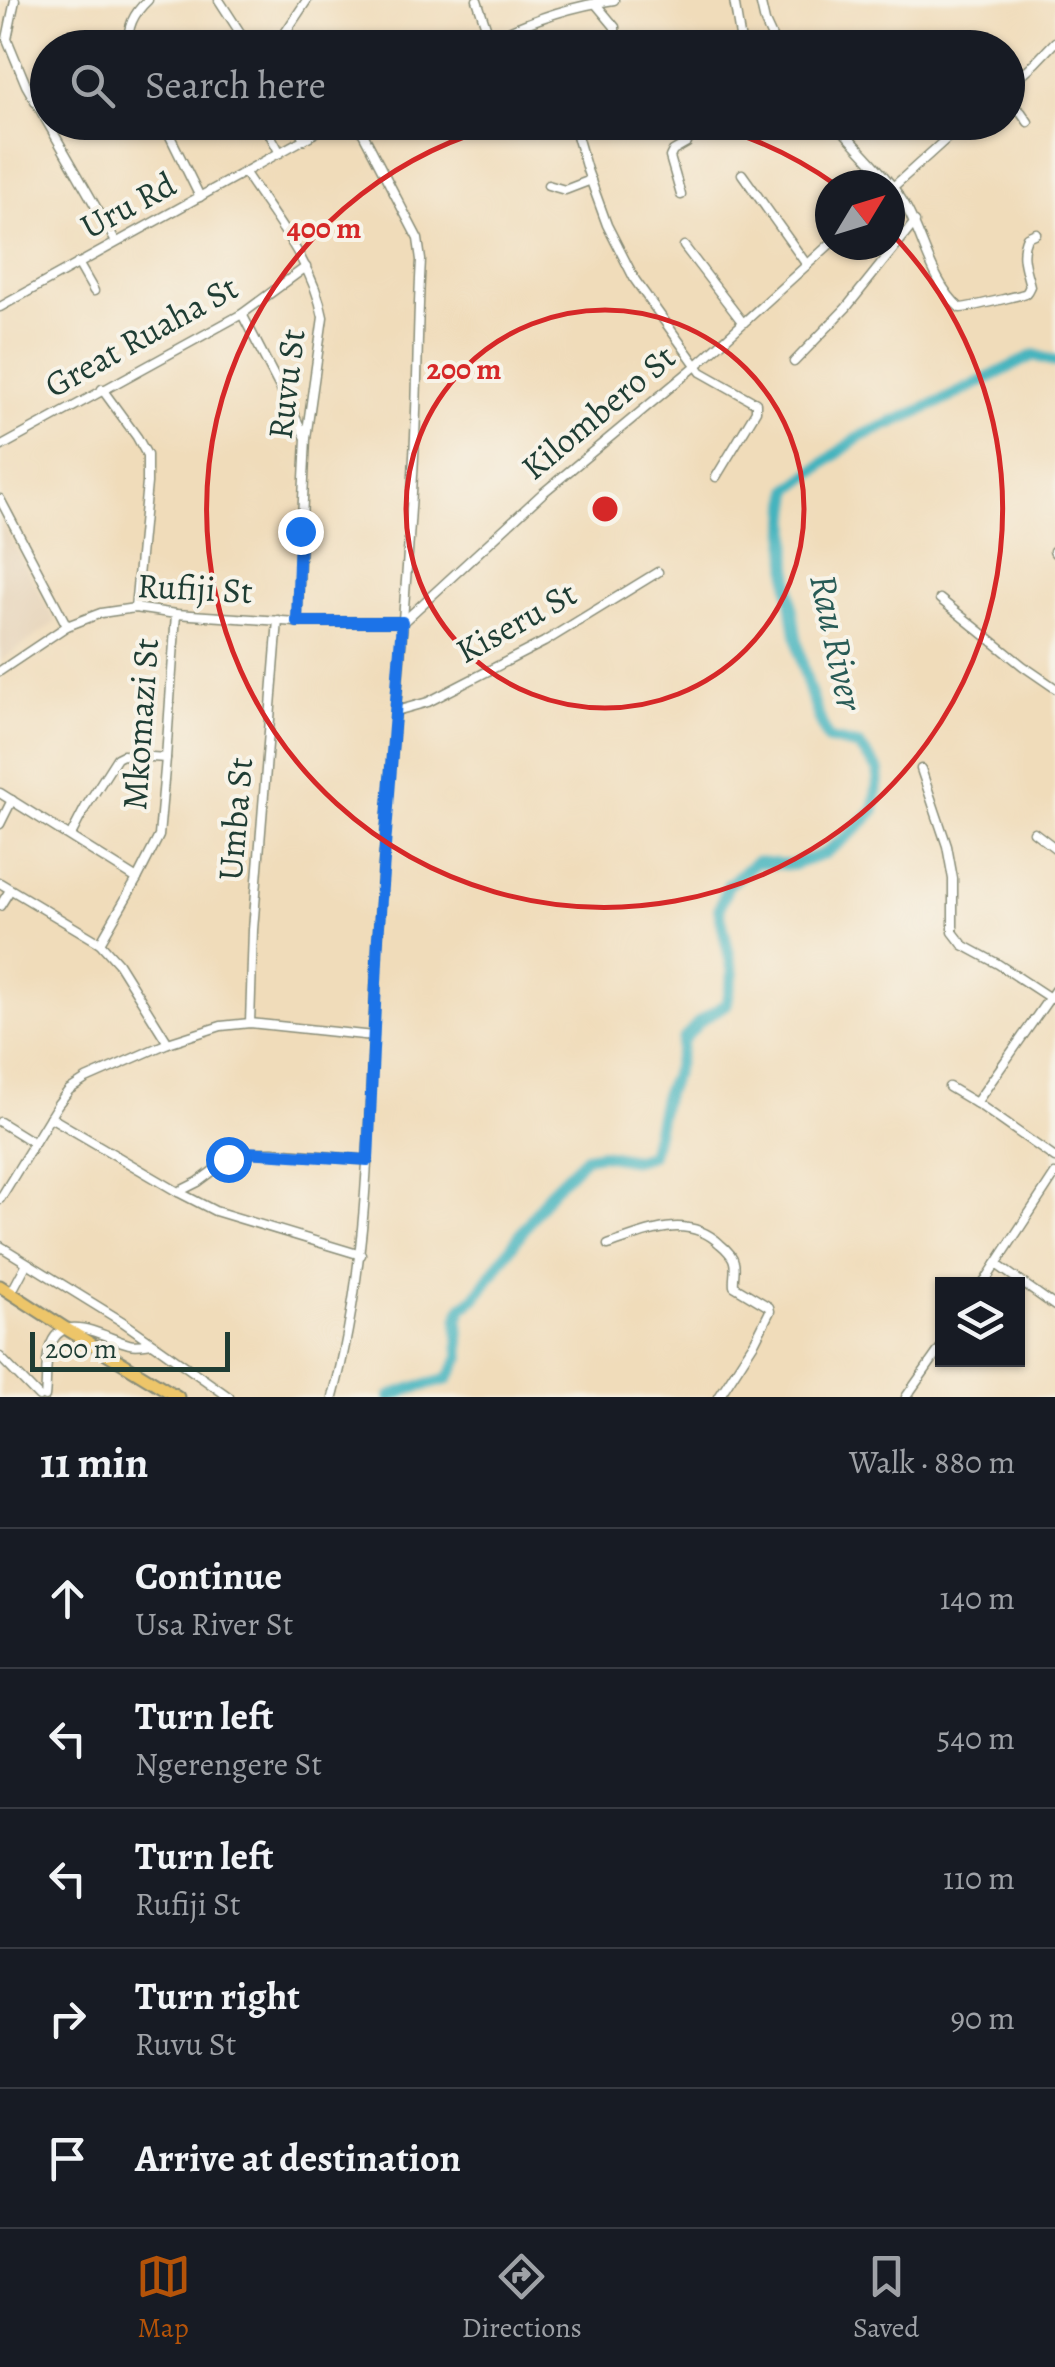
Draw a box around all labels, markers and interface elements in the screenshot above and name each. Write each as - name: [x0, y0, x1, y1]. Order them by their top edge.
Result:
- search box: [30, 30, 1025, 140]
- icon: search: [65, 58, 120, 113]
- text: Search here: [145, 59, 326, 111]
- street label: Uru Rd: [72, 160, 184, 250]
- north arrow: [815, 170, 905, 260]
- text: 400 m: [287, 208, 361, 248]
- street label: Great Ruaha St: [36, 263, 246, 409]
- street label: Ruvu St: [255, 326, 317, 442]
- street label: Kilombero St: [511, 333, 685, 491]
- text: 200 m: [426, 349, 502, 389]
- centre of rings: [587, 491, 623, 527]
- route end: [278, 509, 324, 555]
- street label: Rufiji St: [136, 561, 254, 615]
- street label: Kiseru St: [447, 569, 585, 675]
- water label: Rau River: [797, 569, 877, 717]
- street label: Mkomazi St: [110, 636, 170, 812]
- street label: Umba St: [206, 755, 264, 883]
- route start: [206, 1137, 252, 1183]
- map controls: [935, 1277, 1025, 1367]
- button: layers: [935, 1277, 1025, 1367]
- scale bar: [30, 1327, 230, 1372]
- text: 200 m: [45, 1330, 117, 1368]
- text: 11 min: [40, 1434, 148, 1491]
- text: Walk · 880 m: [849, 1440, 1015, 1484]
- text: Continue: [135, 1550, 282, 1602]
- icon: ahead: [40, 1571, 95, 1626]
- text: 140 m: [940, 1576, 1015, 1620]
- text: Usa River St: [135, 1602, 293, 1646]
- text: Turn left: [135, 1690, 274, 1742]
- icon: left: [40, 1711, 95, 1766]
- text: 540 m: [937, 1716, 1015, 1760]
- text: Ngerengere St: [135, 1742, 322, 1786]
- text: Turn left: [135, 1830, 274, 1882]
- icon: left: [40, 1851, 95, 1906]
- text: 110 m: [943, 1856, 1015, 1900]
- text: Rufiji St: [135, 1882, 241, 1926]
- text: Turn right: [135, 1970, 300, 2022]
- icon: right: [40, 1991, 95, 2046]
- text: 90 m: [950, 1996, 1015, 2040]
- text: Ruvu St: [135, 2022, 236, 2066]
- icon: arrive: [40, 2131, 95, 2186]
- text: Arrive at destination: [135, 2132, 461, 2184]
- tab: Map: [136, 2249, 191, 2347]
- tab: Directions: [462, 2249, 582, 2347]
- tab: Saved: [853, 2249, 919, 2347]

